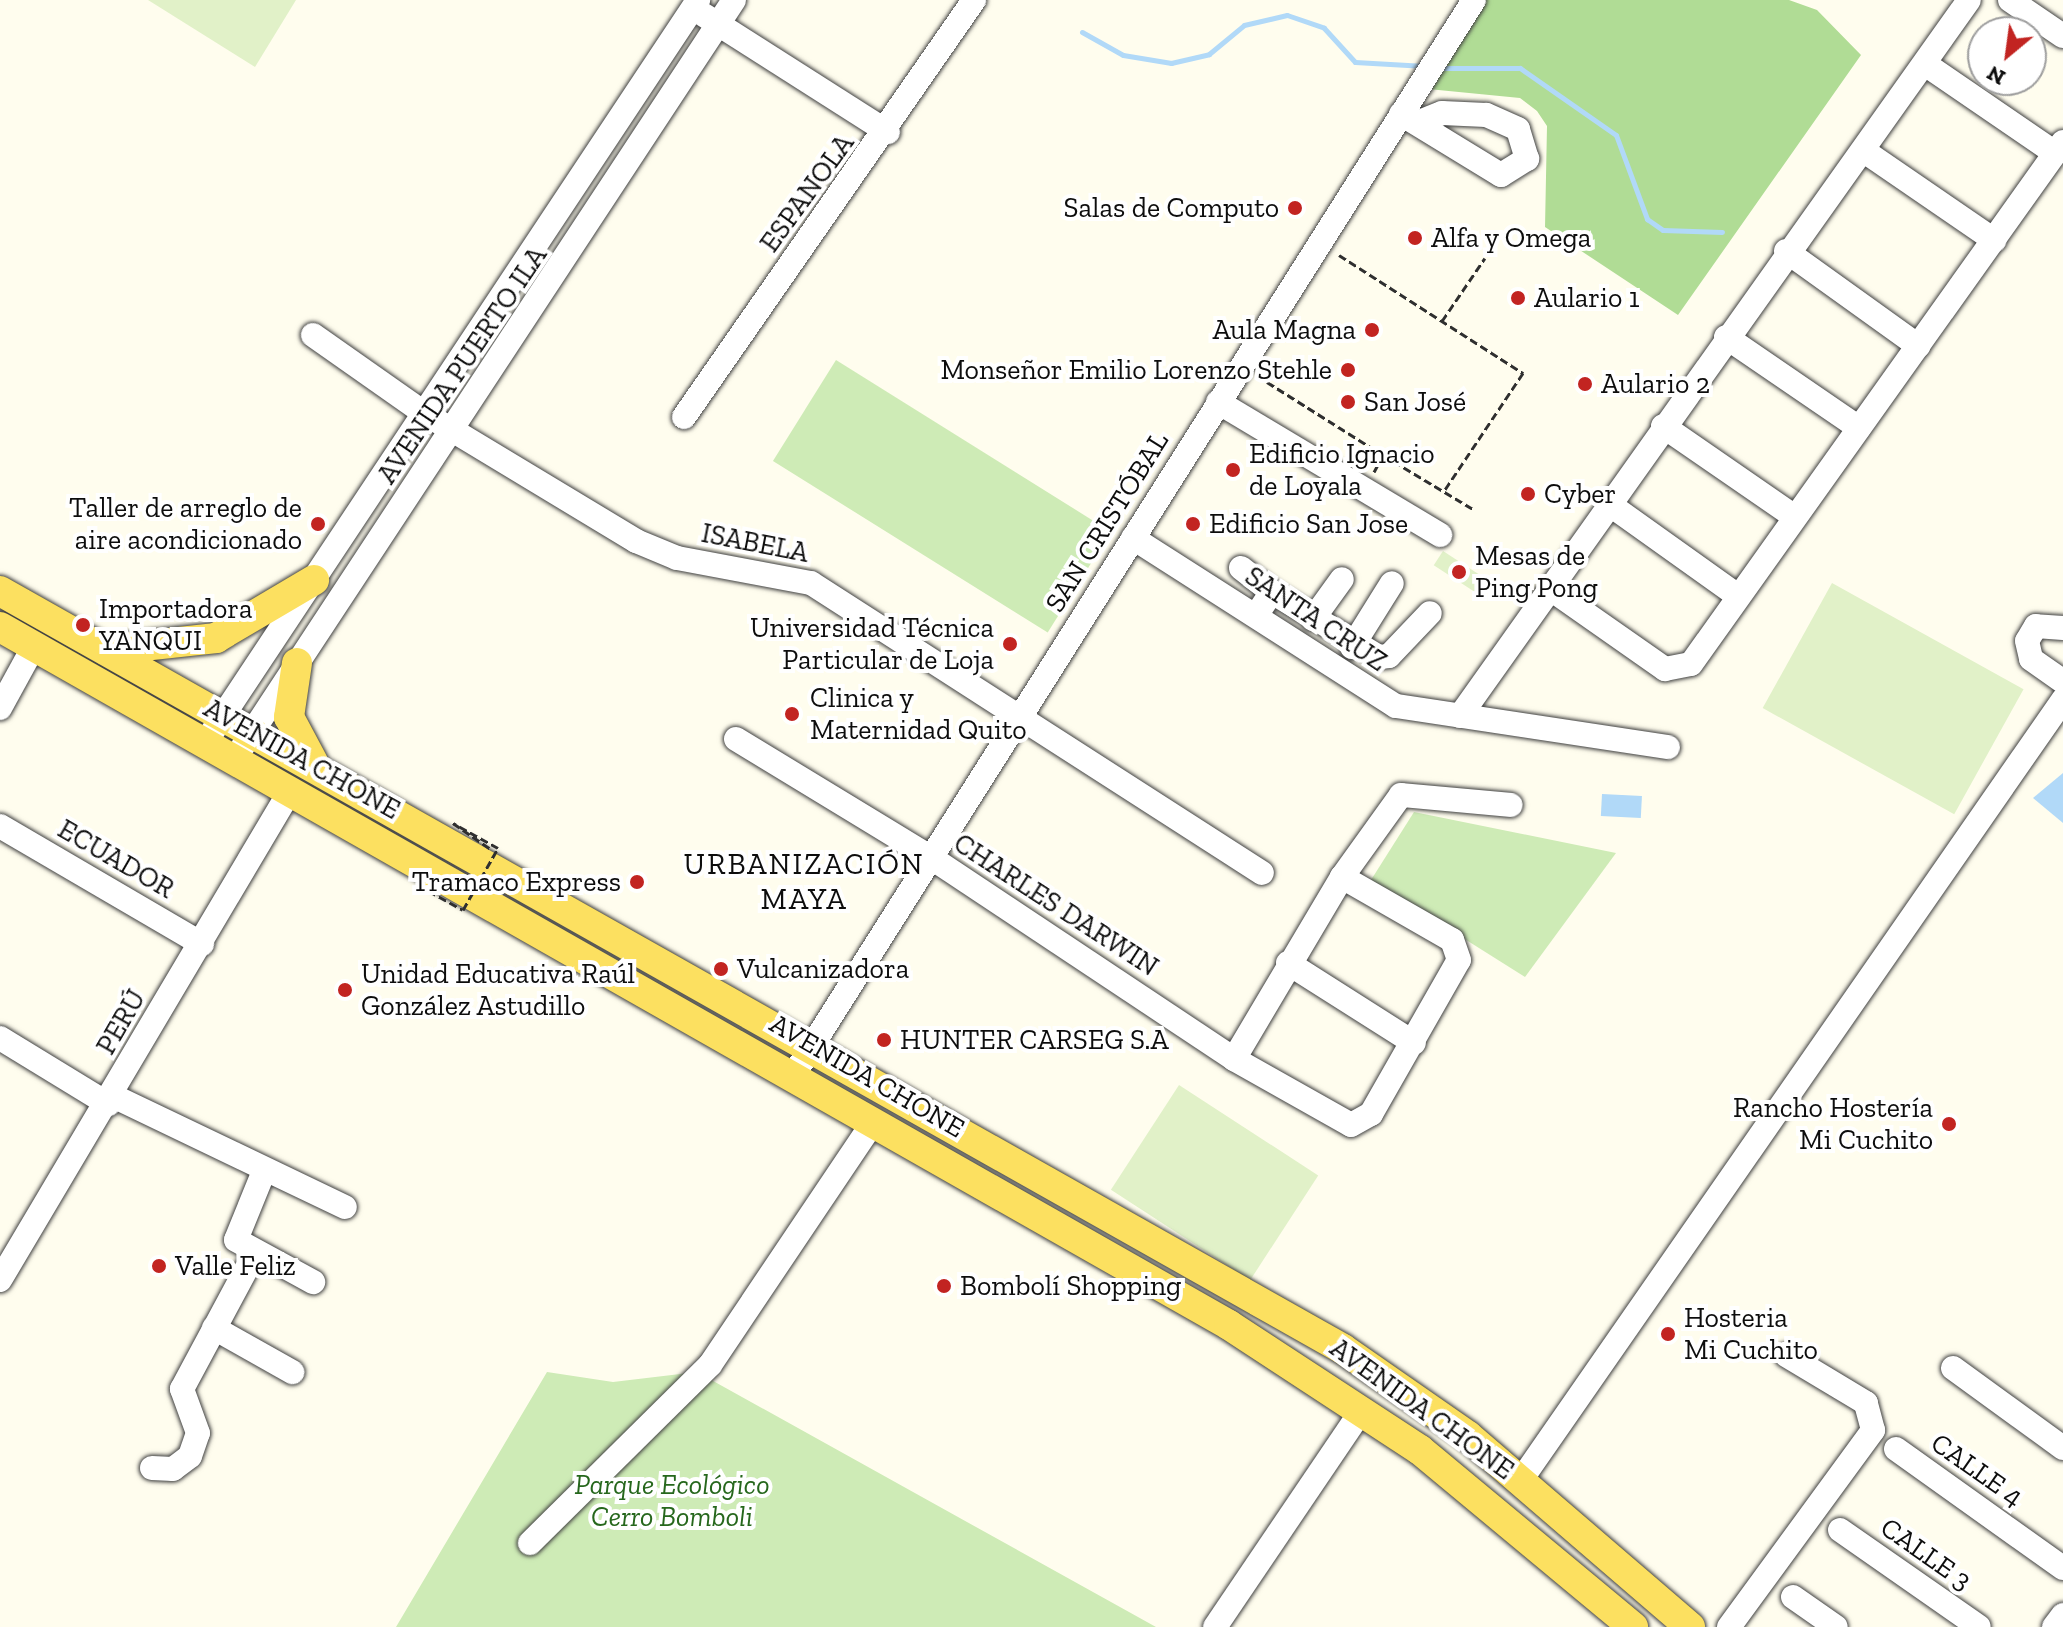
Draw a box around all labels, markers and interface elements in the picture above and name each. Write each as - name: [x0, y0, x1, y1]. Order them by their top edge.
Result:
- north arrow: [1967, 16, 2047, 96]
- text: N: [1982, 60, 2010, 92]
- street label: ESPANOLA: [753, 127, 861, 259]
- place label: Salas de Computo: [1064, 191, 1279, 225]
- marker: Salas de Computo: [1286, 199, 1304, 217]
- place label: Alfa y Omega: [1431, 221, 1593, 255]
- marker: Alfa y Omega: [1406, 229, 1424, 247]
- street label: AVENIDA PUERTO ILA: [370, 240, 554, 490]
- place label: Aulario 1: [1534, 281, 1639, 315]
- marker: Aulario 1: [1509, 289, 1527, 307]
- place label: Aula Magna: [1212, 313, 1356, 347]
- marker: Aula Magna: [1363, 321, 1381, 339]
- place label: Monseñor Emilio Lorenzo Stehle: [940, 353, 1332, 387]
- marker: Monseñor Emilio Lorenzo Stehle: [1339, 361, 1357, 379]
- place label: Aulario 2: [1601, 367, 1710, 401]
- marker: Aulario 2: [1576, 375, 1594, 393]
- place label: San José: [1364, 385, 1467, 419]
- marker: San José: [1339, 393, 1357, 411]
- street label: SAN CRISTÓBAL: [1038, 426, 1176, 618]
- place label: Edificio Ignacio de Loyala: [1249, 437, 1435, 503]
- marker: Edificio Ignacio de Loyala: [1224, 461, 1242, 479]
- place label: Cyber: [1544, 477, 1616, 511]
- marker: Cyber: [1519, 485, 1537, 503]
- place label: Taller de arreglo de aire acondicionado: [69, 491, 302, 557]
- place label: Edificio San Jose: [1209, 507, 1409, 541]
- marker: Taller de arreglo de aire acondicionado: [309, 515, 327, 533]
- marker: Edificio San Jose: [1184, 515, 1202, 533]
- street label: ISABELA: [699, 516, 811, 570]
- place label: Mesas de Ping Pong: [1475, 539, 1598, 605]
- street label: SANTA CRUZ: [1238, 559, 1394, 679]
- marker: Mesas de Ping Pong: [1450, 563, 1468, 581]
- place label: Importadora YANQUI: [99, 592, 253, 658]
- place label: Universidad Técnica Particular de Loja: [750, 611, 994, 677]
- marker: Importadora YANQUI: [74, 616, 92, 634]
- marker: Universidad Técnica Particular de Loja: [1001, 635, 1019, 653]
- place label: Clinica y Maternidad Quito: [810, 681, 1027, 747]
- street label: AVENIDA CHONE: [198, 691, 406, 827]
- marker: Clinica y Maternidad Quito: [781, 703, 803, 725]
- street label: ECUADOR: [52, 812, 180, 906]
- street label: CHARLES DARWIN: [947, 826, 1165, 984]
- district label: URBANIZACIÓN MAYA: [683, 846, 925, 916]
- place label: Tramaco Express: [412, 865, 621, 899]
- marker: Tramaco Express: [628, 873, 646, 891]
- place label: Vulcanizadora: [737, 952, 909, 986]
- place label: Unidad Educativa Raúl González Astudillo: [361, 957, 635, 1023]
- marker: Vulcanizadora: [712, 960, 730, 978]
- marker: Unidad Educativa Raúl González Astudillo: [336, 981, 354, 999]
- street label: PERÚ: [89, 984, 153, 1060]
- street label: AVENIDA CHONE: [763, 1006, 971, 1146]
- place label: HUNTER CARSEG S.A: [900, 1023, 1169, 1057]
- marker: HUNTER CARSEG S.A: [875, 1031, 893, 1049]
- place label: Rancho Hostería Mi Cuchito: [1733, 1091, 1933, 1157]
- marker: Rancho Hostería Mi Cuchito: [1940, 1115, 1958, 1133]
- place label: Valle Feliz: [175, 1249, 296, 1283]
- marker: Valle Feliz: [150, 1257, 168, 1275]
- place label: Bombolí Shopping: [960, 1269, 1181, 1303]
- marker: Bombolí Shopping: [935, 1277, 953, 1295]
- place label: Hosteria Mi Cuchito: [1684, 1301, 1818, 1367]
- marker: Hosteria Mi Cuchito: [1659, 1325, 1677, 1343]
- street label: AVENIDA CHONE: [1323, 1331, 1521, 1487]
- street label: CALLE 4: [1924, 1426, 2030, 1514]
- park label: Parque Ecológico Cerro Bomboli: [574, 1468, 770, 1534]
- street label: CALLE 3: [1874, 1511, 1978, 1597]

